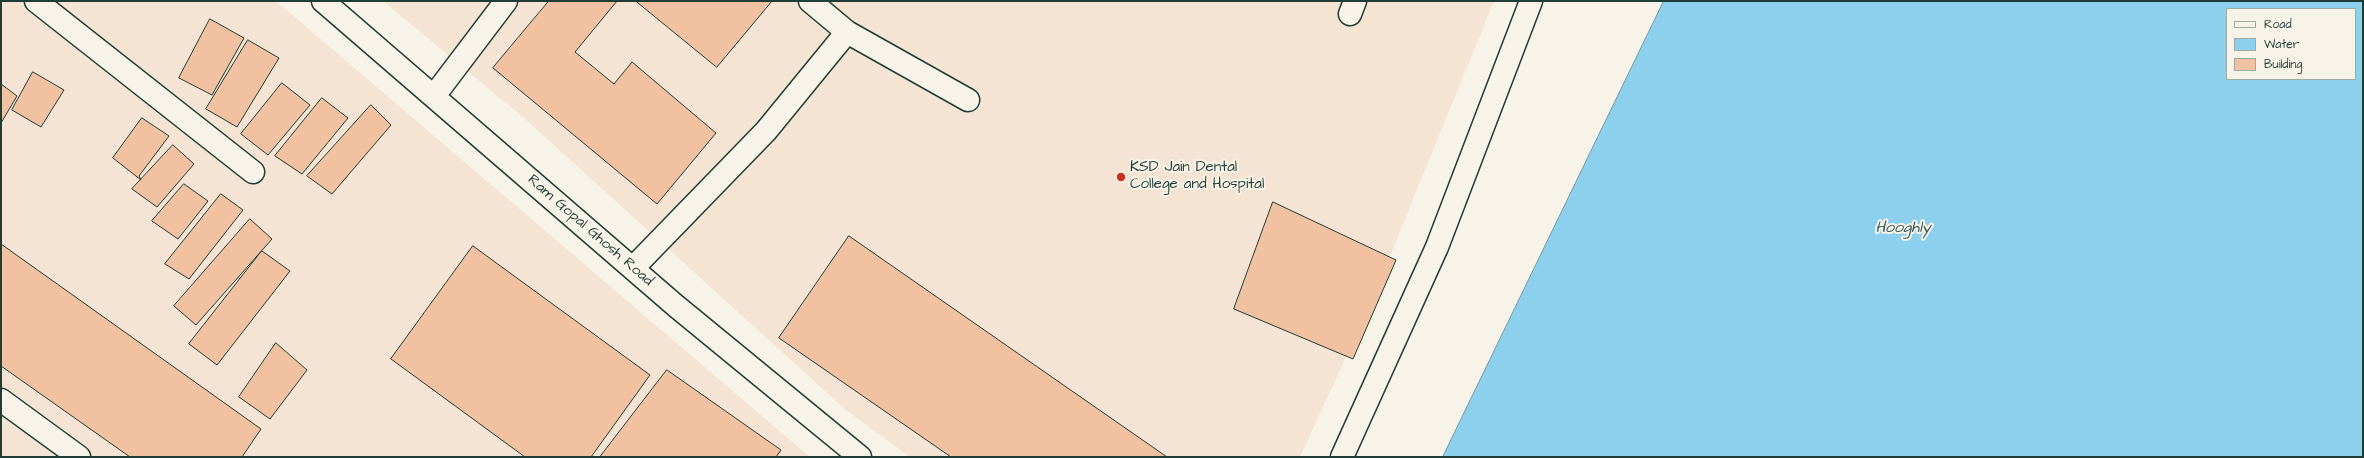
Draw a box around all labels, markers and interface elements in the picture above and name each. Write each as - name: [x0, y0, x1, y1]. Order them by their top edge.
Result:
- legend: [2226, 8, 2356, 80]
- text: Road: [2264, 16, 2292, 33]
- text: Water: [2264, 36, 2299, 53]
- text: Building: [2264, 56, 2302, 73]
- place label: KSD Jain Dental College and Hospital: [1130, 159, 1264, 194]
- street label: Ram Gopal Ghosh Road: [523, 171, 657, 291]
- marker: KSD Jain Dental College and Hospital: [1115, 171, 1127, 183]
- water label: Hooghly: [1875, 219, 1931, 239]

